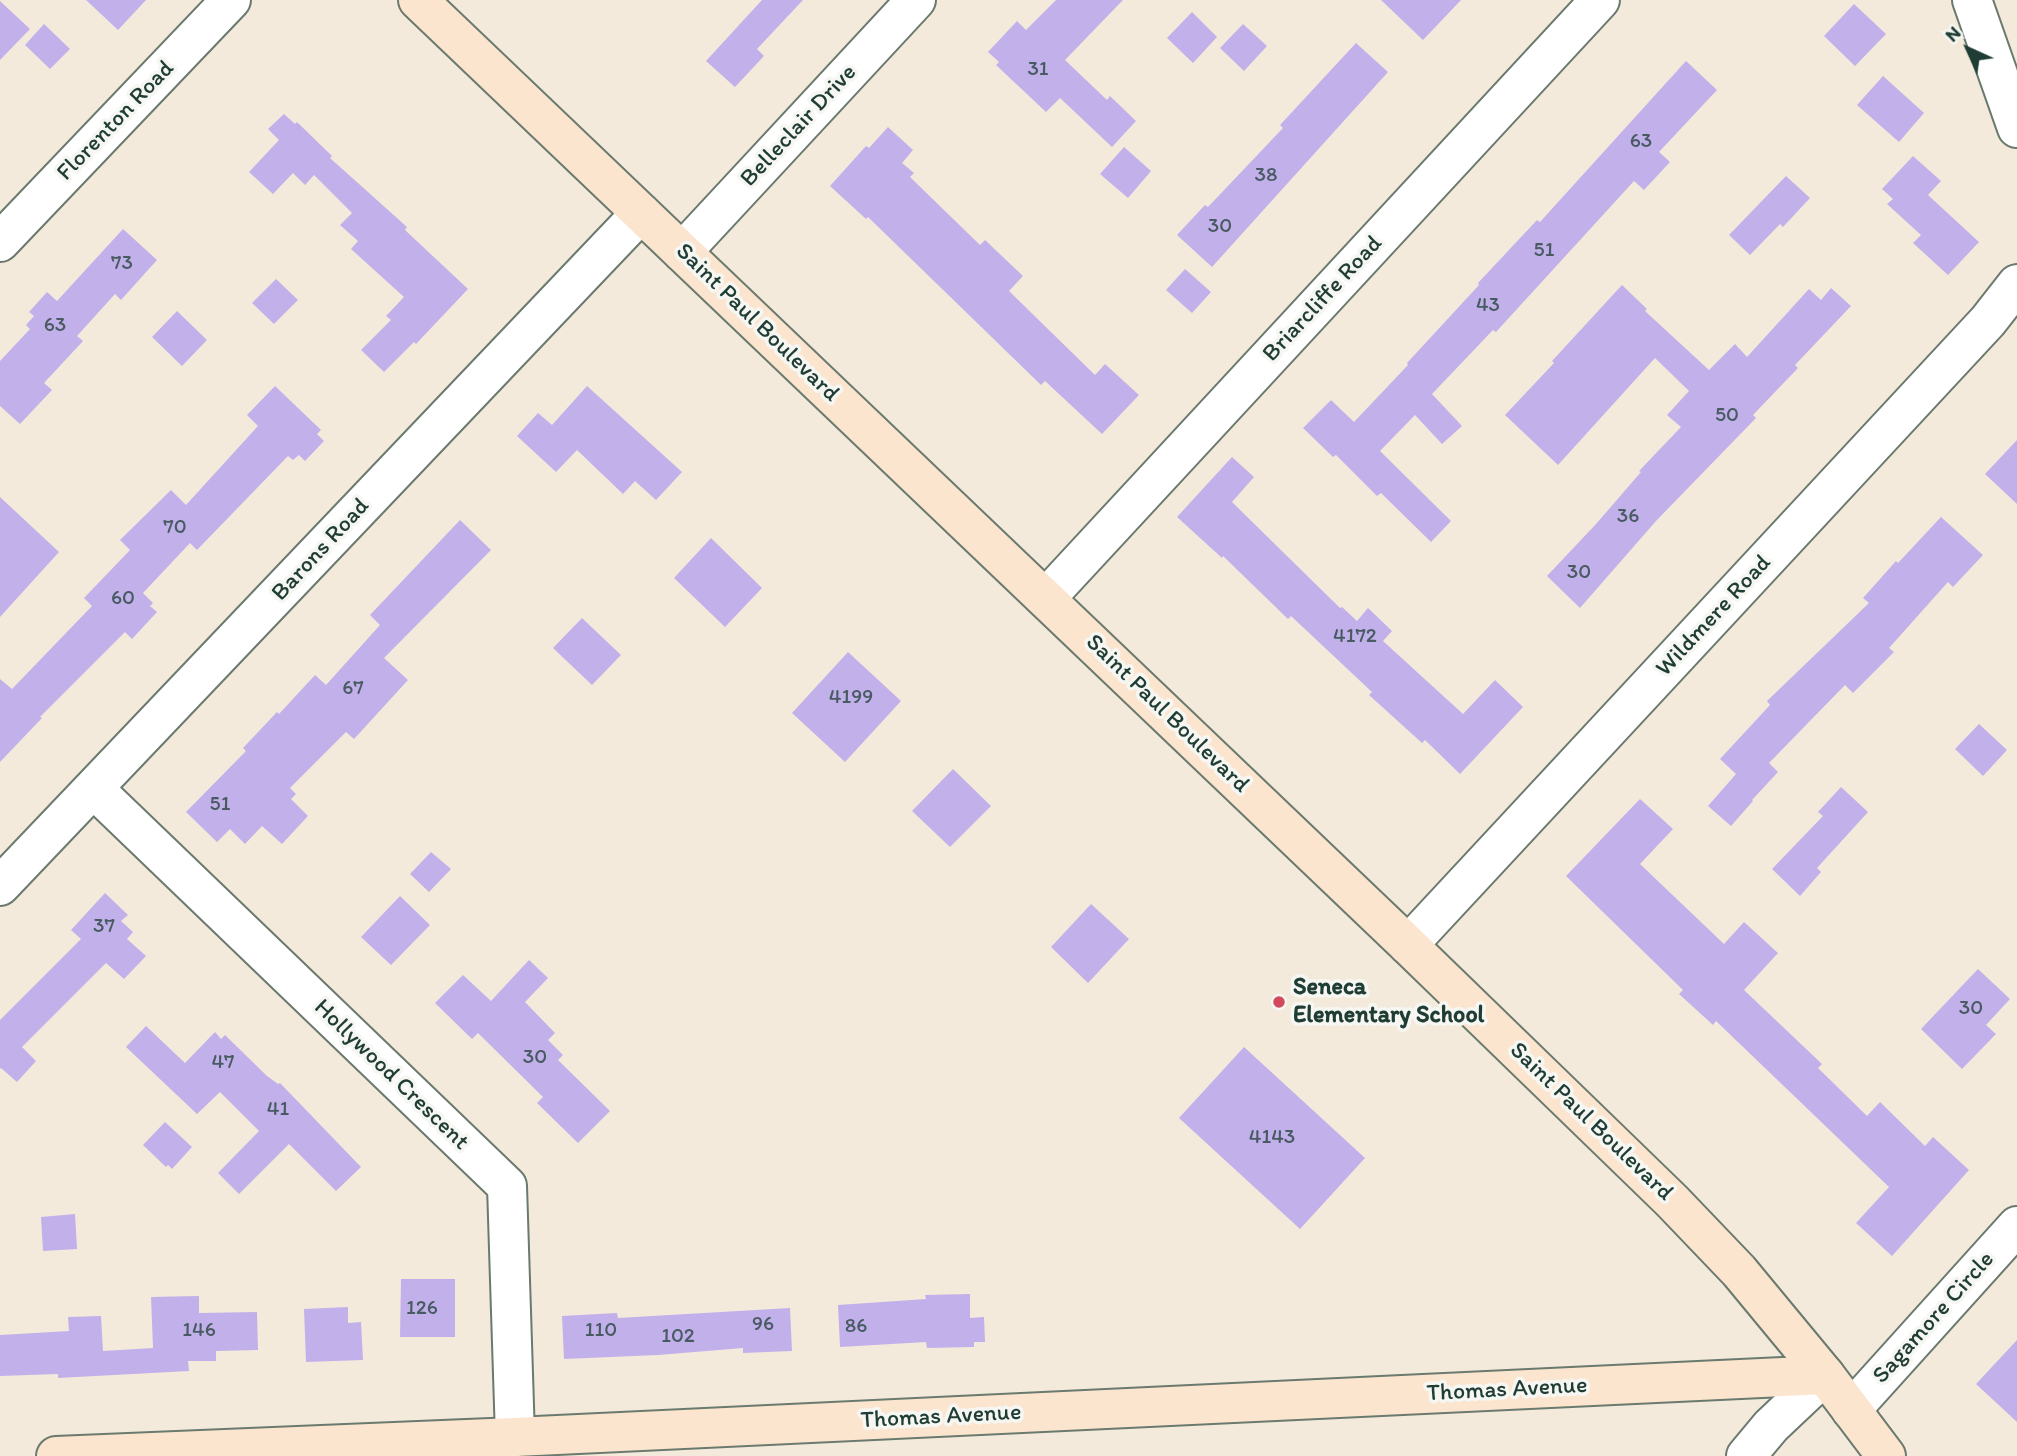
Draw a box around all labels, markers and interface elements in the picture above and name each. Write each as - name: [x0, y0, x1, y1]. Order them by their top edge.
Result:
- north arrow: [1933, 14, 2003, 84]
- text: N: [1940, 21, 1965, 46]
- street label: Florenton Road: [51, 55, 181, 187]
- house number: 31: [1027, 57, 1049, 83]
- street label: Belleclair Drive: [735, 59, 863, 193]
- house number: 63: [1630, 129, 1652, 155]
- house number: 38: [1255, 163, 1277, 189]
- house number: 30: [1208, 214, 1232, 240]
- street label: Briarcliffe Road: [1257, 230, 1389, 368]
- street label: Saint Paul Boulevard: [669, 237, 845, 409]
- house number: 51: [1534, 238, 1554, 264]
- house number: 73: [111, 251, 133, 277]
- house number: 43: [1476, 293, 1500, 319]
- house number: 63: [44, 313, 66, 339]
- house number: 50: [1715, 403, 1739, 429]
- street label: Barons Road: [266, 492, 376, 608]
- house number: 36: [1617, 504, 1639, 530]
- house number: 70: [163, 515, 187, 541]
- street label: Wildmere Road: [1650, 549, 1778, 683]
- house number: 30: [1567, 560, 1591, 586]
- house number: 60: [111, 586, 135, 612]
- house number: 4172: [1333, 624, 1377, 650]
- street label: Saint Paul Boulevard: [1079, 628, 1255, 800]
- house number: 67: [342, 676, 364, 702]
- house number: 4199: [829, 685, 873, 711]
- house number: 51: [210, 792, 230, 818]
- house number: 37: [93, 914, 115, 940]
- place label: Seneca Elementary School: [1293, 974, 1484, 1030]
- street label: Hollywood Crescent: [307, 993, 475, 1157]
- marker: Seneca Elementary School: [1271, 994, 1287, 1010]
- house number: 30: [1959, 996, 1983, 1022]
- street label: Saint Paul Boulevard: [1503, 1036, 1679, 1208]
- house number: 30: [523, 1045, 547, 1071]
- house number: 47: [211, 1050, 235, 1076]
- house number: 41: [267, 1097, 289, 1123]
- house number: 4143: [1249, 1125, 1295, 1151]
- street label: Sagamore Circle: [1867, 1246, 2001, 1390]
- house number: 126: [406, 1296, 438, 1322]
- house number: 96: [752, 1312, 774, 1338]
- house number: 86: [845, 1314, 867, 1340]
- house number: 146: [182, 1318, 216, 1344]
- house number: 110: [585, 1318, 617, 1344]
- house number: 102: [661, 1324, 695, 1350]
- street label: Thomas Avenue: [1426, 1371, 1588, 1409]
- street label: Thomas Avenue: [860, 1398, 1022, 1436]

